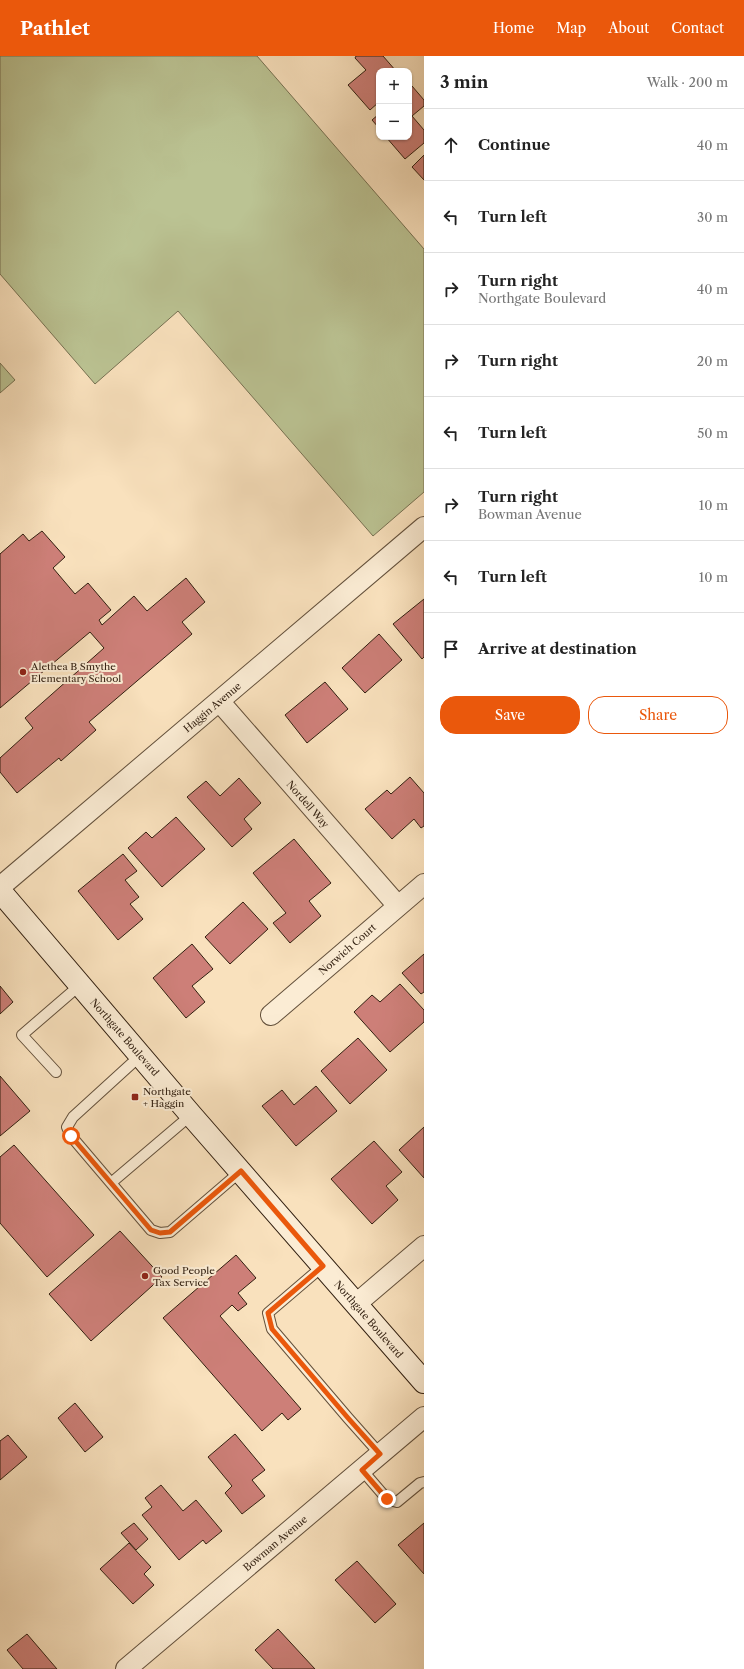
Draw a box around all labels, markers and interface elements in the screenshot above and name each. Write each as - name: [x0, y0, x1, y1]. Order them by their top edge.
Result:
- text: Pathlet: [20, 17, 90, 40]
- text: Home: [493, 19, 534, 37]
- text: Map: [556, 19, 586, 37]
- text: About: [608, 19, 649, 37]
- text: Contact: [671, 19, 724, 37]
- map controls: [376, 68, 412, 140]
- button: +: [376, 68, 412, 104]
- text: 3 min: [440, 72, 489, 92]
- text: Walk · 200 m: [647, 74, 728, 90]
- button: −: [376, 104, 412, 140]
- icon: ahead: [440, 134, 462, 156]
- text: Continue: [478, 135, 550, 154]
- text: 40 m: [697, 137, 728, 153]
- icon: left: [440, 206, 462, 228]
- text: Turn left: [478, 207, 547, 226]
- text: 30 m: [697, 209, 728, 225]
- text: Turn right: [478, 271, 558, 290]
- icon: right: [440, 278, 462, 300]
- text: 40 m: [697, 281, 728, 297]
- text: Northgate Boulevard: [478, 290, 606, 306]
- icon: right: [440, 350, 462, 372]
- text: Turn right: [478, 351, 558, 370]
- text: 20 m: [697, 353, 728, 369]
- icon: left: [440, 422, 462, 444]
- text: Turn left: [478, 423, 547, 442]
- text: 50 m: [697, 425, 728, 441]
- text: Turn right: [478, 487, 558, 506]
- icon: right: [440, 494, 462, 516]
- text: 10 m: [699, 497, 728, 513]
- text: Bowman Avenue: [478, 506, 582, 522]
- icon: left: [440, 566, 462, 588]
- text: Turn left: [478, 567, 547, 586]
- text: 10 m: [699, 569, 728, 585]
- icon: arrive: [440, 638, 462, 660]
- text: Arrive at destination: [478, 639, 637, 658]
- place label: Alethea B Smythe Elementary School: [30, 660, 121, 685]
- marker: Alethea B Smythe Elementary School: [18, 667, 28, 677]
- street label: Haggin Avenue: [181, 679, 244, 735]
- button: Save: [440, 696, 580, 734]
- button: Share: [588, 696, 728, 734]
- street label: Nordell Way: [283, 778, 332, 831]
- street label: Norwich Court: [316, 921, 379, 978]
- street label: Northgate Boulevard: [87, 996, 162, 1079]
- place label: Northgate + Haggin: [143, 1085, 191, 1110]
- marker: Northgate + Haggin: [130, 1092, 140, 1102]
- route start: [62, 1127, 80, 1145]
- place label: Good People Tax Service: [153, 1264, 215, 1289]
- marker: Good People Tax Service: [140, 1271, 150, 1281]
- street label: Northgate Boulevard: [331, 1278, 406, 1361]
- route end: [378, 1490, 396, 1508]
- street label: Bowman Avenue: [241, 1513, 310, 1574]

